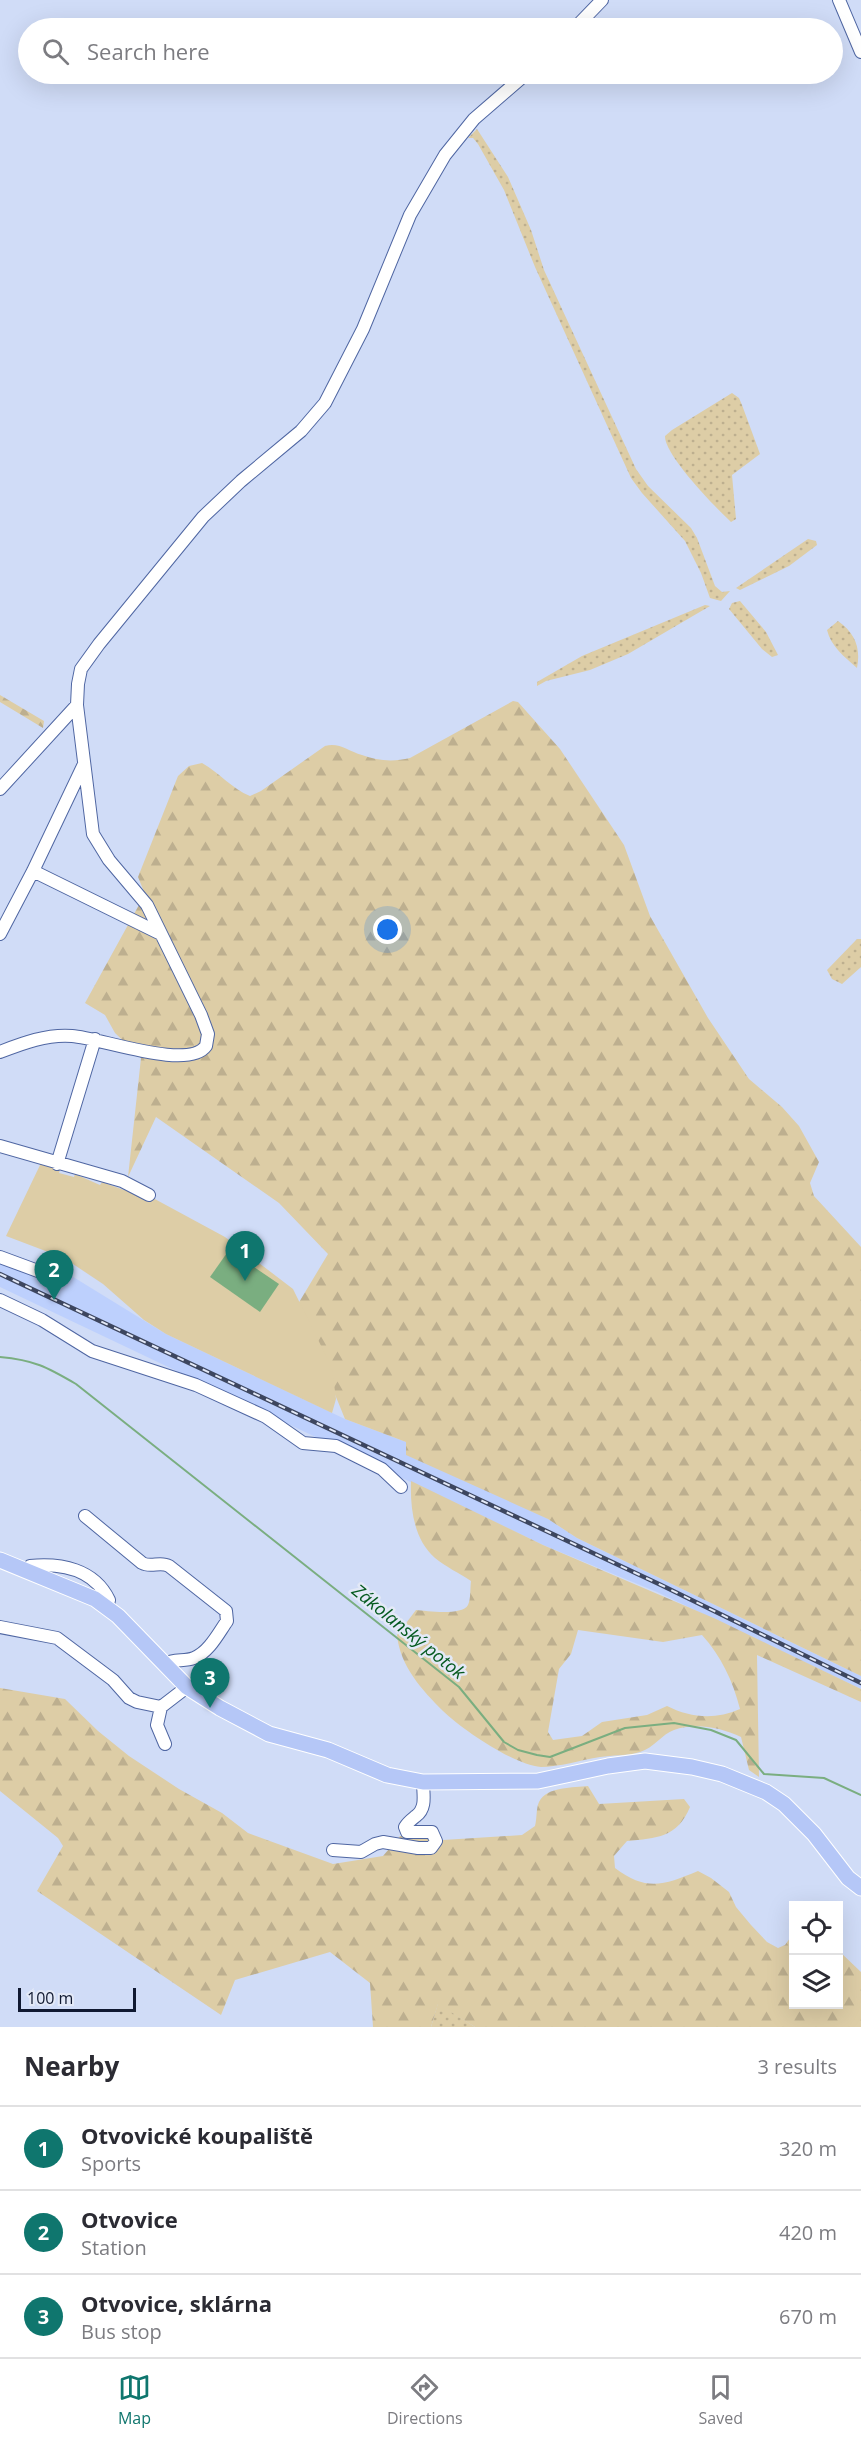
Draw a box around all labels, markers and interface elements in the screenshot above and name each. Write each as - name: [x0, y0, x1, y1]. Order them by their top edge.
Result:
- search box: [18, 18, 843, 84]
- icon: search: [39, 35, 72, 68]
- text: Search here: [87, 36, 210, 66]
- your location: [373, 915, 402, 944]
- pin: 1: [226, 1232, 264, 1281]
- pin: 2: [34, 1250, 74, 1300]
- water label: Zákolanský potok: [347, 1577, 471, 1685]
- pin: 3: [190, 1658, 230, 1708]
- map controls: [789, 1901, 843, 2009]
- button: locate: [789, 1901, 843, 1955]
- button: layers: [789, 1955, 843, 2009]
- scale bar: [18, 1985, 136, 2012]
- text: 100 m: [27, 1987, 73, 2009]
- text: Nearby: [24, 2048, 119, 2084]
- text: 3 results: [757, 2053, 837, 2080]
- text: Otvovické koupaliště: [81, 2120, 313, 2150]
- text: 1: [38, 2135, 49, 2162]
- text: 320 m: [779, 2135, 837, 2162]
- text: Sports: [81, 2150, 141, 2177]
- text: Otvovice: [81, 2204, 178, 2234]
- text: 2: [38, 2219, 49, 2246]
- text: 420 m: [779, 2219, 837, 2246]
- text: Station: [81, 2234, 147, 2261]
- text: Otvovice, sklárna: [81, 2288, 272, 2318]
- text: 3: [38, 2303, 49, 2330]
- text: 670 m: [779, 2303, 837, 2330]
- text: Bus stop: [81, 2318, 162, 2345]
- tab: Map: [118, 2371, 151, 2429]
- tab: Directions: [387, 2371, 463, 2429]
- tab: Saved: [699, 2371, 743, 2429]

